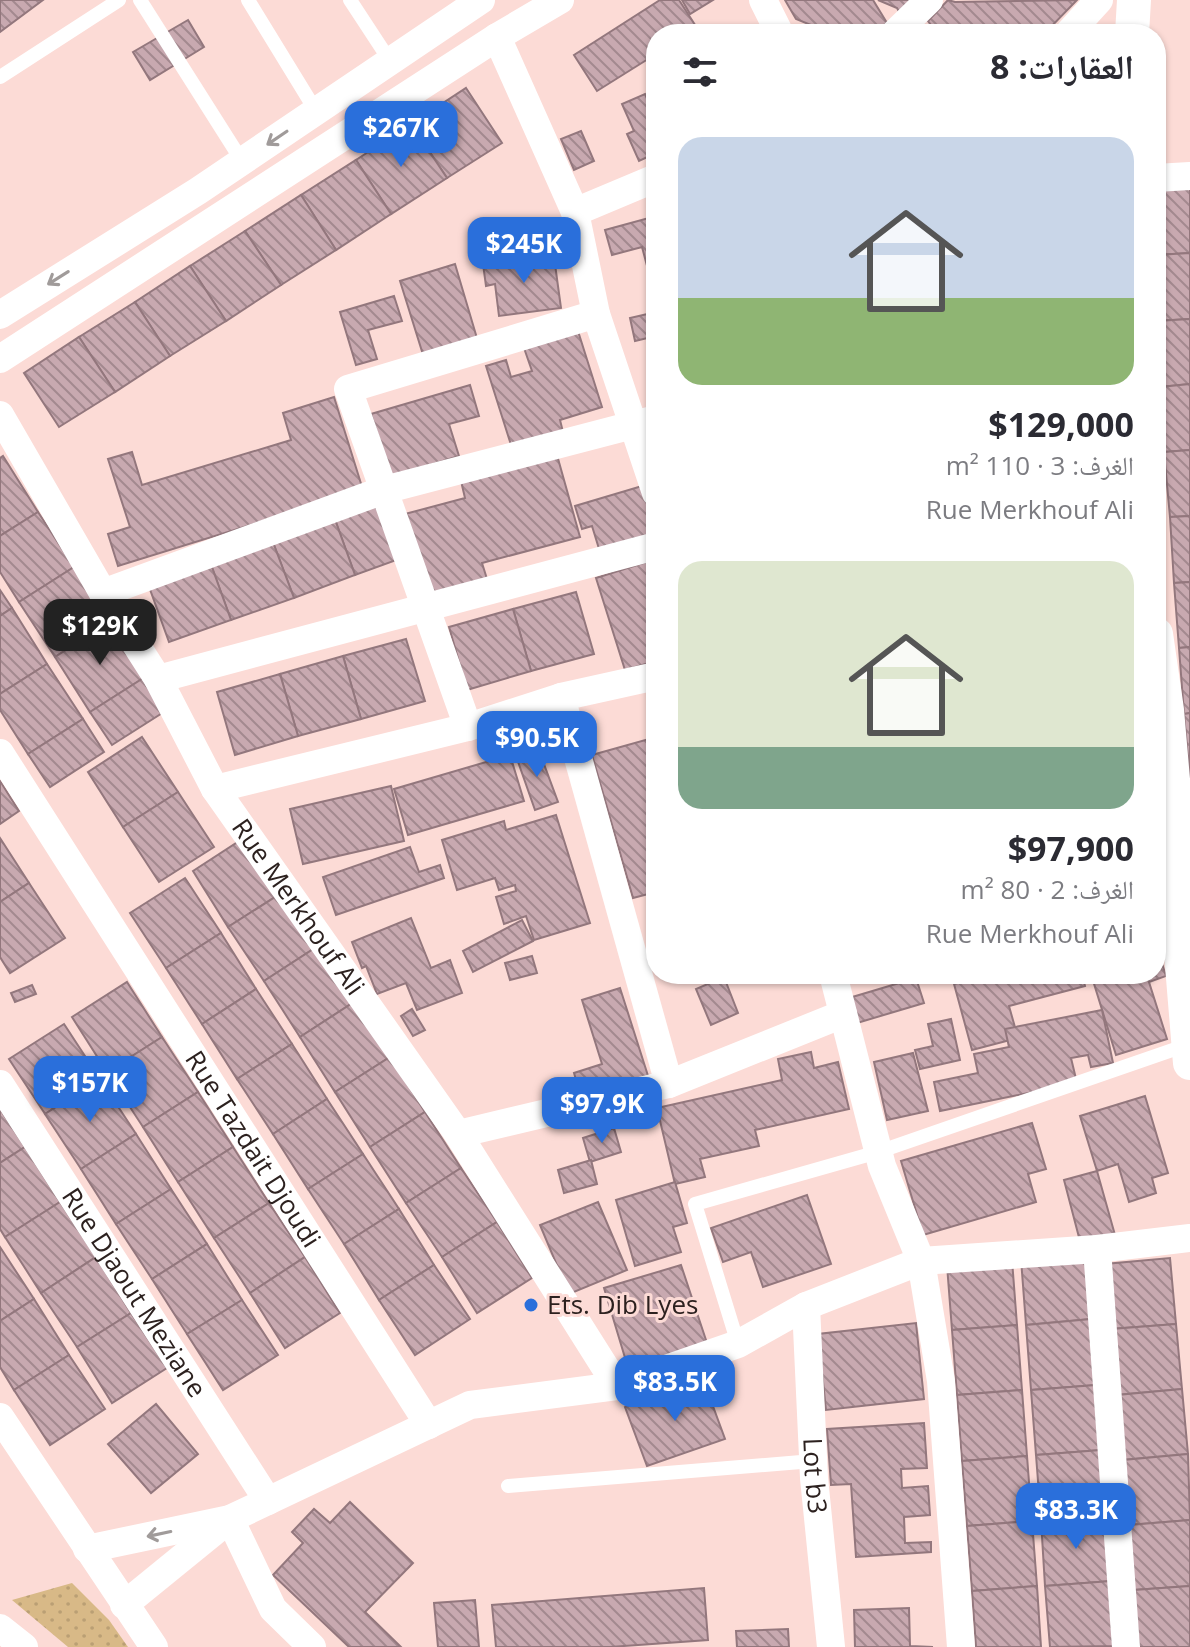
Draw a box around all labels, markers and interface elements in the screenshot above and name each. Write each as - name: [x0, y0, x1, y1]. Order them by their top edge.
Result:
- text: العقارات: 8: [990, 43, 1134, 89]
- icon: filters: [678, 50, 722, 94]
- pin: $267K: [345, 101, 457, 169]
- text: $267K: [363, 109, 439, 145]
- one-way arrow: [266, 129, 288, 146]
- icon: home: [834, 189, 978, 333]
- pin: $245K: [468, 217, 580, 285]
- text: $245K: [486, 225, 562, 261]
- one-way arrow: [47, 271, 70, 287]
- text: $129,000: [988, 401, 1134, 447]
- text: الغرف: 3 · 110 m²: [946, 447, 1134, 483]
- text: Rue Merkhouf Ali: [926, 491, 1134, 527]
- pin: $129K: [44, 599, 156, 667]
- text: $129K: [62, 607, 138, 643]
- icon: home: [834, 613, 978, 757]
- pin: $90.5K: [472, 711, 602, 779]
- text: $90.5K: [495, 719, 579, 755]
- street label: Rue Merkhouf Ali: [224, 811, 374, 1002]
- text: $97,900: [1008, 825, 1134, 871]
- text: الغرف: 2 · 80 m²: [961, 871, 1134, 907]
- text: Rue Merkhouf Ali: [926, 915, 1134, 951]
- street label: Rue Tazdait Djoudi: [178, 1043, 330, 1254]
- pin: $157K: [34, 1056, 146, 1124]
- text: $157K: [52, 1064, 128, 1100]
- pin: $97.9K: [537, 1077, 667, 1145]
- text: $97.9K: [560, 1085, 644, 1121]
- street label: Rue Djaout Meziane: [54, 1180, 216, 1404]
- place label: Ets. Dib Lyes: [547, 1286, 698, 1322]
- marker: Ets. Dib Lyes: [522, 1296, 540, 1314]
- pin: $83.5K: [610, 1355, 740, 1423]
- text: $83.5K: [633, 1363, 717, 1399]
- street label: Lot b3: [795, 1437, 836, 1515]
- pin: $83.3K: [1011, 1483, 1141, 1551]
- text: $83.3K: [1034, 1491, 1118, 1527]
- one-way arrow: [146, 1527, 172, 1542]

